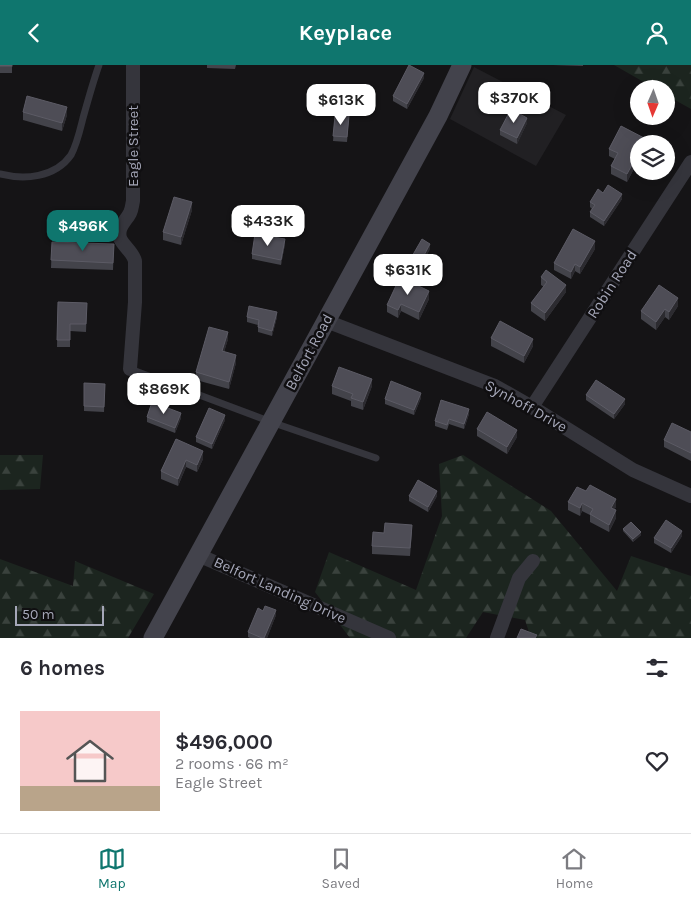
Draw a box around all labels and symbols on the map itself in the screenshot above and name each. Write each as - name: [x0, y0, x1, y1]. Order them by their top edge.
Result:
- north arrow: [630, 80, 675, 125]
- pin: $370K: [479, 82, 549, 124]
- pin: $613K: [306, 83, 376, 126]
- street label: Eagle Street: [124, 105, 142, 187]
- pin: $433K: [233, 205, 303, 247]
- pin: $496K: [48, 209, 118, 252]
- street label: Robin Road: [583, 246, 641, 322]
- pin: $631K: [373, 253, 443, 296]
- street label: Belfort Road: [281, 311, 337, 393]
- pin: $869K: [129, 373, 199, 415]
- street label: Synhoff Drive: [482, 376, 570, 436]
- street label: Belfort Landing Drive: [211, 553, 349, 627]
- scale bar: [15, 603, 104, 626]

